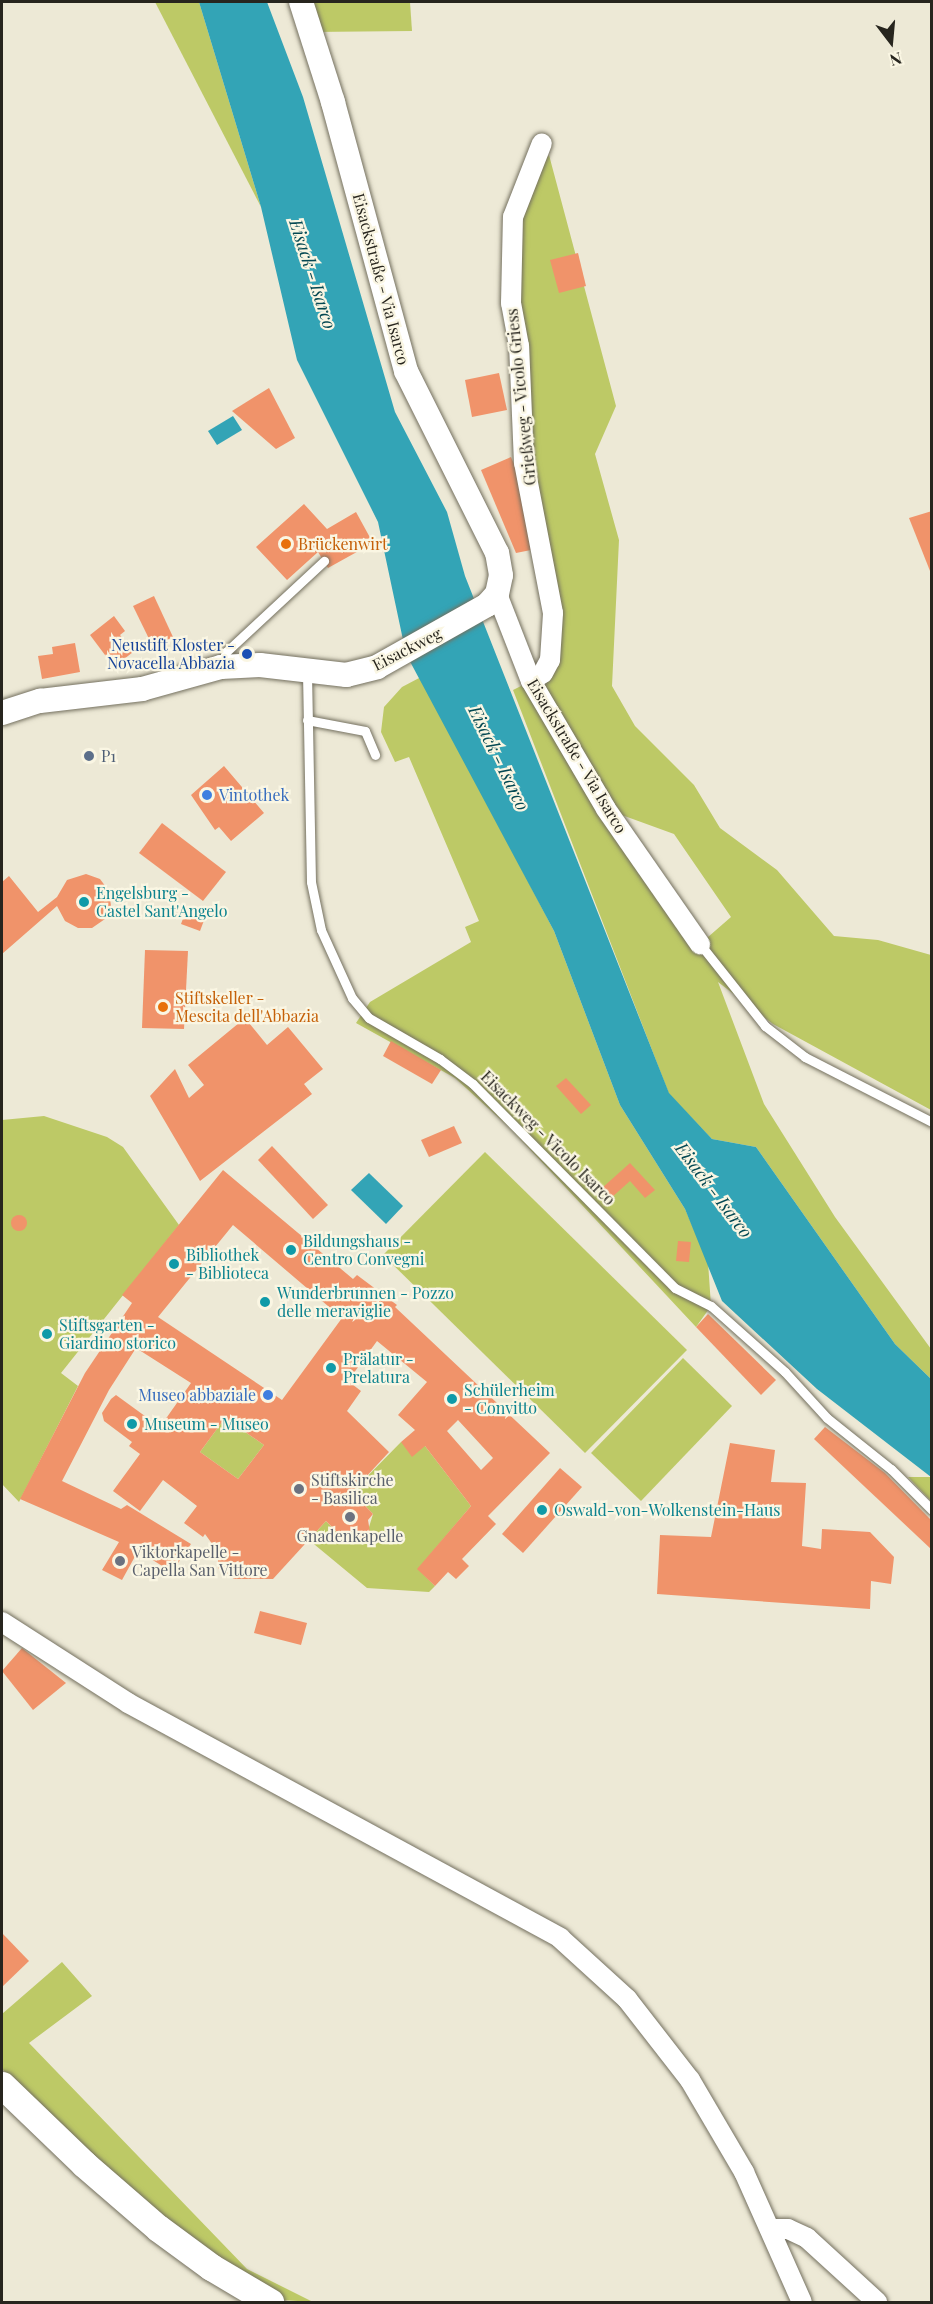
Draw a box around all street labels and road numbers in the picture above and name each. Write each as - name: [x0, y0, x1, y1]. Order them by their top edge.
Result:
- street label: Eisackstraße - Via Isarco: [349, 191, 413, 367]
- street label: Grießweg - Vicolo Griess: [502, 307, 540, 487]
- street label: Eisackweg: [369, 623, 445, 675]
- street label: Eisackstraße - Via Isarco: [523, 675, 631, 837]
- street label: Eisackweg - Vicolo Isarco: [477, 1067, 619, 1209]

